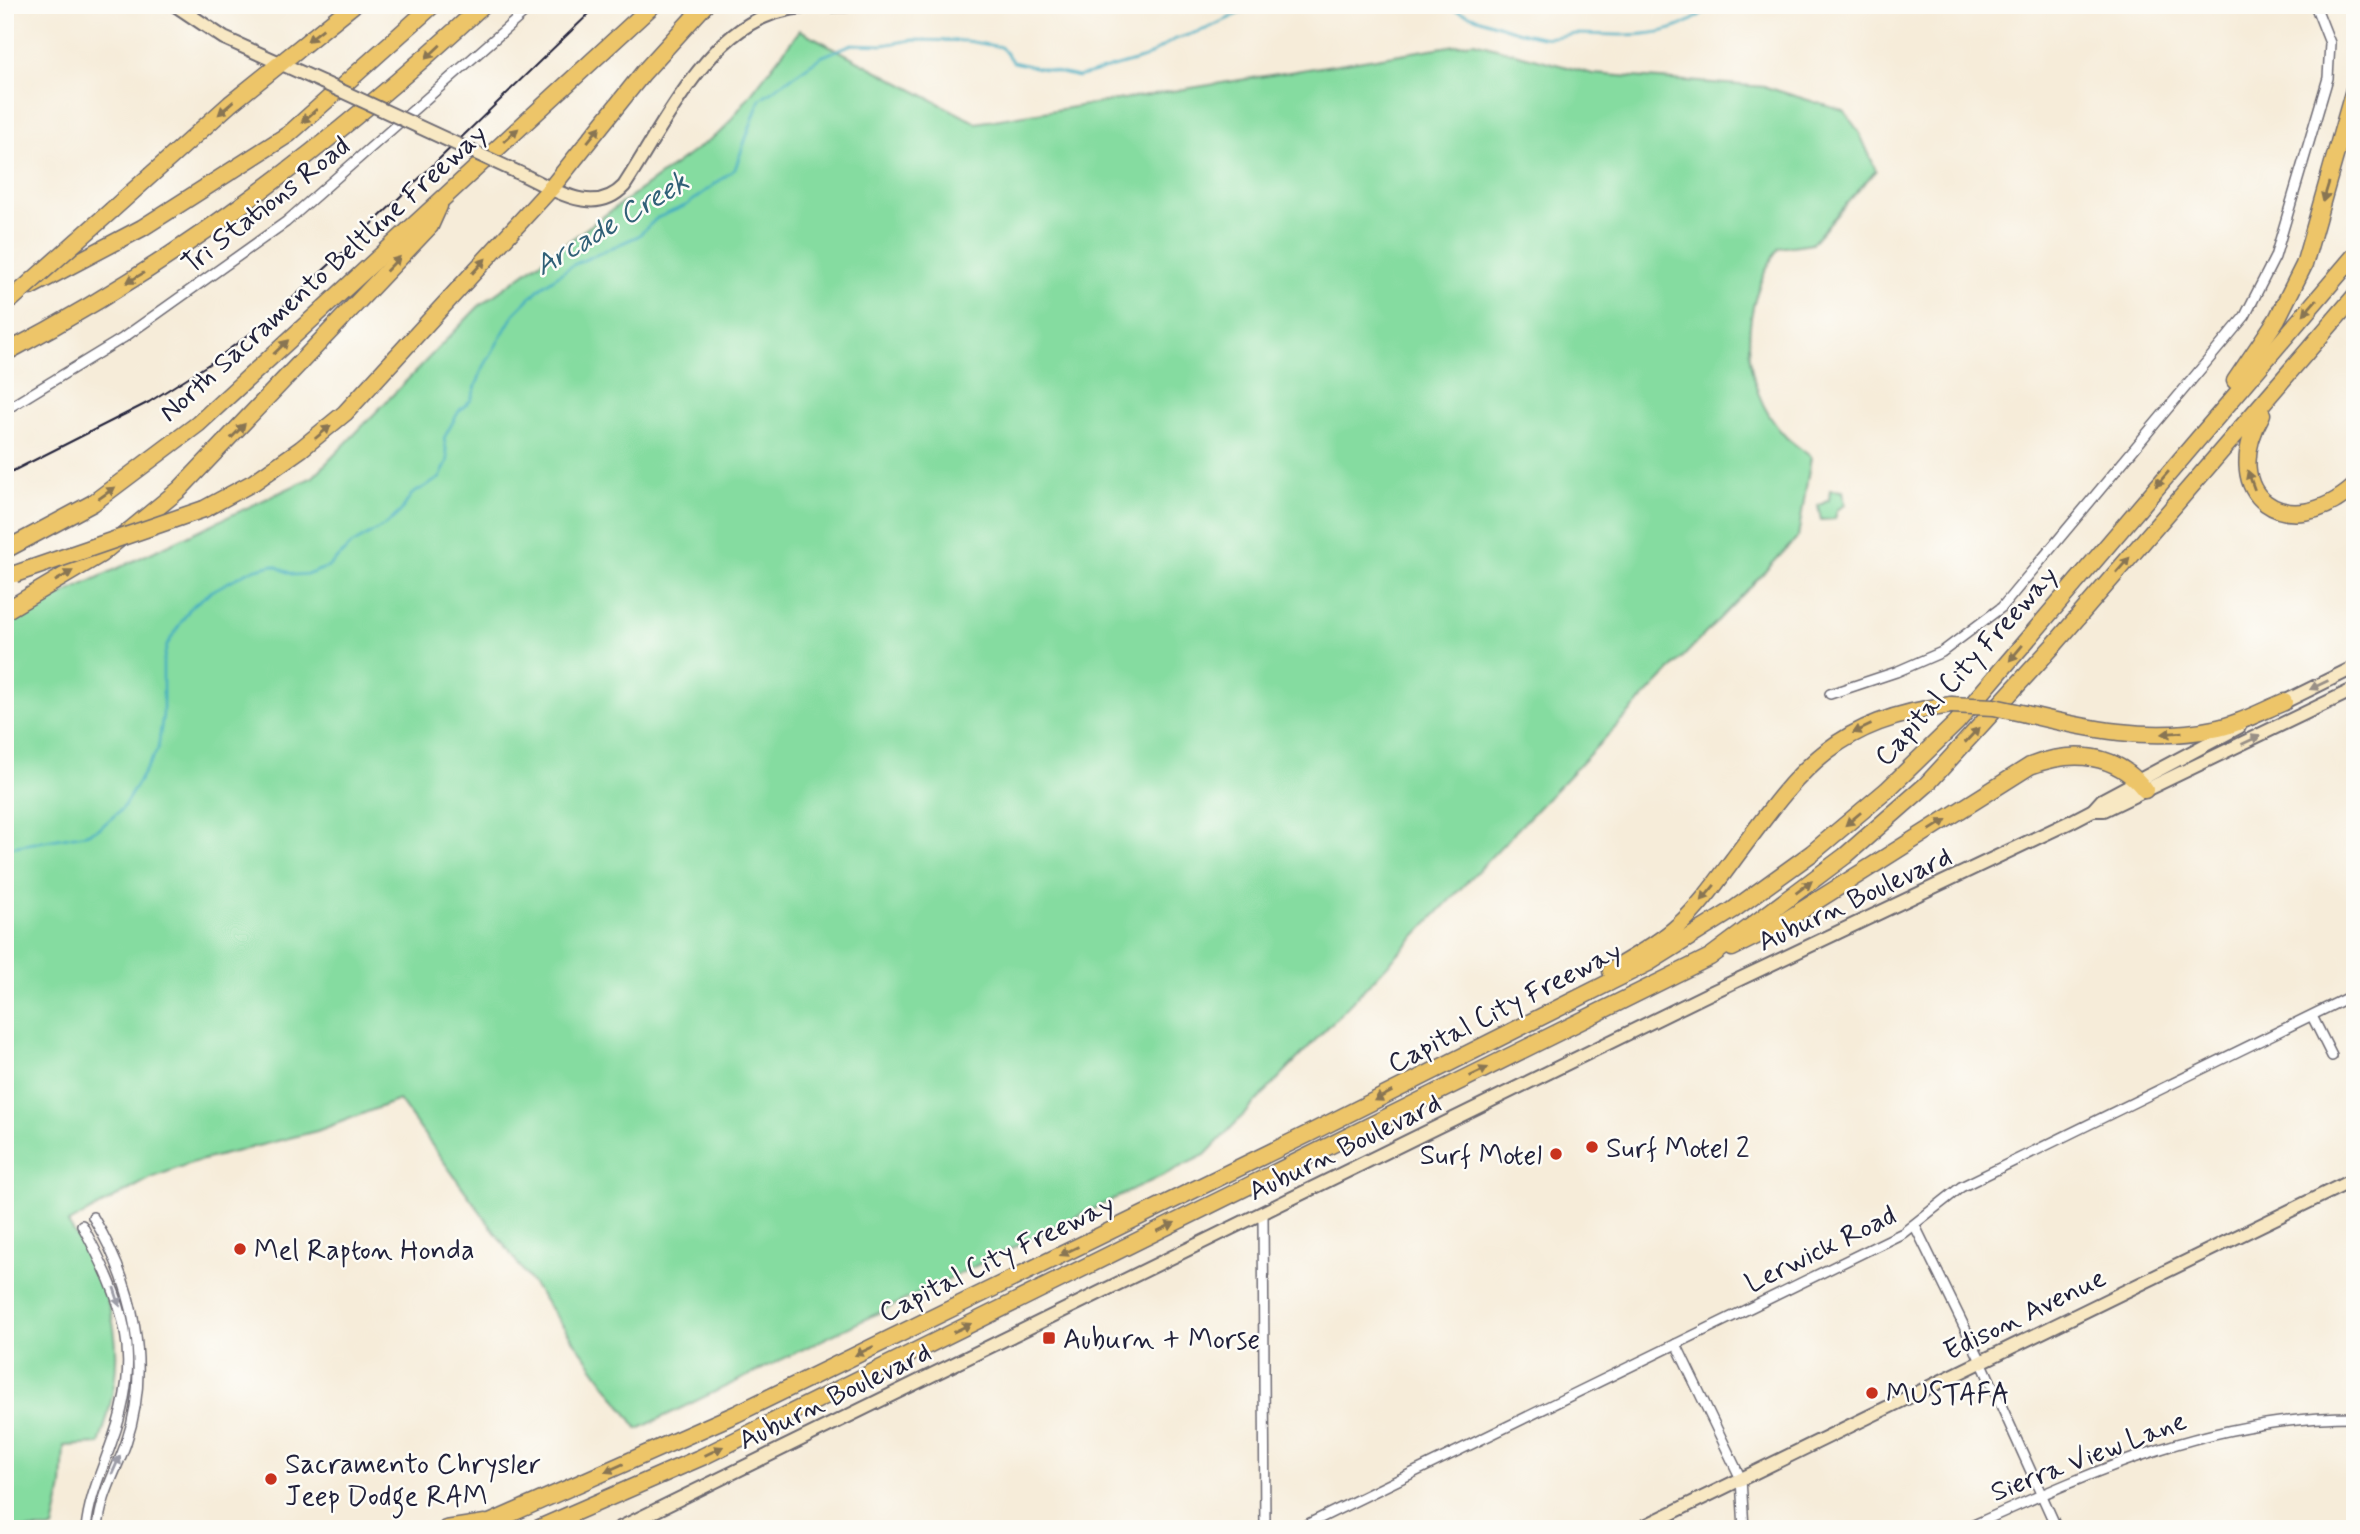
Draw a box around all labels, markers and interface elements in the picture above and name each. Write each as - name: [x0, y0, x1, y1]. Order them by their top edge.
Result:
- one-way arrow: [307, 27, 325, 42]
- one-way arrow: [425, 43, 442, 59]
- one-way arrow: [217, 100, 235, 116]
- one-way arrow: [300, 108, 318, 124]
- street label: North Sacramento Beltline Freeway: [152, 117, 495, 431]
- one-way arrow: [587, 125, 602, 143]
- one-way arrow: [502, 127, 520, 143]
- street label: Tri Stations Road: [175, 129, 358, 283]
- water label: Arcade Creek: [527, 163, 696, 286]
- one-way arrow: [2320, 182, 2330, 203]
- one-way arrow: [385, 256, 401, 273]
- one-way arrow: [471, 258, 486, 275]
- one-way arrow: [125, 271, 145, 284]
- one-way arrow: [2303, 298, 2318, 315]
- one-way arrow: [272, 339, 290, 355]
- one-way arrow: [229, 423, 245, 440]
- one-way arrow: [313, 424, 331, 439]
- one-way arrow: [2245, 469, 2256, 490]
- one-way arrow: [2154, 470, 2170, 488]
- one-way arrow: [98, 486, 116, 500]
- one-way arrow: [2115, 556, 2131, 574]
- street label: Capital City Freeway: [1867, 559, 2067, 775]
- one-way arrow: [55, 570, 74, 582]
- one-way arrow: [2009, 645, 2024, 662]
- one-way arrow: [2309, 678, 2329, 690]
- one-way arrow: [1852, 723, 1872, 735]
- one-way arrow: [1964, 727, 1980, 744]
- one-way arrow: [2161, 728, 2183, 739]
- one-way arrow: [2241, 734, 2261, 745]
- one-way arrow: [1845, 811, 1862, 826]
- one-way arrow: [1928, 819, 1947, 832]
- street label: Auburn Boulevard: [1752, 839, 1958, 961]
- one-way arrow: [1794, 880, 1813, 894]
- one-way arrow: [1700, 883, 1715, 901]
- street label: Capital City Freeway: [1382, 933, 1628, 1083]
- one-way arrow: [1469, 1066, 1489, 1077]
- street label: Auburn Boulevard: [1243, 1086, 1448, 1211]
- one-way arrow: [1373, 1090, 1393, 1101]
- place label: Surf Motel 2: [1606, 1131, 1750, 1168]
- place label: Surf Motel: [1420, 1138, 1542, 1175]
- marker: Surf Motel 2: [1584, 1139, 1600, 1155]
- marker: Surf Motel: [1548, 1146, 1564, 1162]
- street label: Capital City Freeway: [873, 1186, 1121, 1332]
- street label: Lerwick Road: [1739, 1198, 1903, 1303]
- one-way arrow: [1156, 1222, 1176, 1233]
- place label: Mel Rapton Honda: [254, 1233, 475, 1270]
- marker: Mel Rapton Honda: [232, 1241, 248, 1257]
- one-way arrow: [1059, 1245, 1079, 1256]
- street label: Edison Avenue: [1938, 1260, 2112, 1371]
- one-way arrow: [112, 1286, 123, 1307]
- place label: Auburn + Morse: [1063, 1322, 1260, 1359]
- one-way arrow: [952, 1323, 972, 1334]
- marker: Auburn + Morse: [1041, 1330, 1057, 1346]
- street label: Auburn Boulevard: [733, 1335, 938, 1460]
- one-way arrow: [854, 1345, 874, 1356]
- place label: MUSTAFA: [1886, 1377, 2010, 1414]
- marker: MUSTAFA: [1864, 1385, 1880, 1401]
- street label: Sierra View Lane: [1986, 1403, 2192, 1512]
- one-way arrow: [704, 1446, 724, 1457]
- place label: Sacramento Chrysler Jeep Dodge RAM: [285, 1447, 541, 1519]
- one-way arrow: [111, 1455, 122, 1476]
- one-way arrow: [604, 1462, 624, 1474]
- marker: Sacramento Chrysler Jeep Dodge RAM: [263, 1471, 279, 1487]

